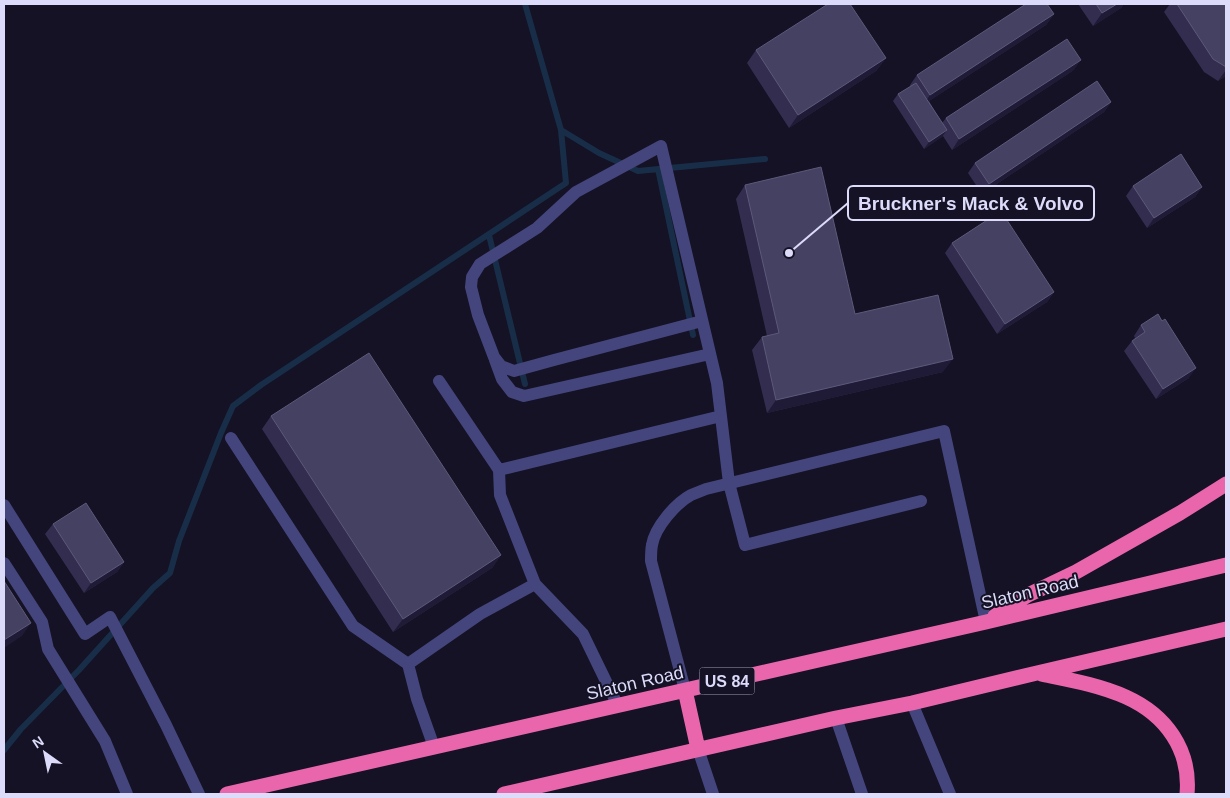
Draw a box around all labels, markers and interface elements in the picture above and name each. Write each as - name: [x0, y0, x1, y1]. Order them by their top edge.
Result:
- callout: Bruckner's Mack & Volvo: [848, 186, 1094, 220]
- text: Bruckner's Mack & Volvo: [858, 193, 1084, 214]
- street label: Slaton Road: [979, 571, 1081, 613]
- street label: Slaton Road: [584, 662, 686, 704]
- road number: US 84: [700, 668, 754, 694]
- north arrow: [20, 728, 70, 778]
- text: N: [29, 733, 47, 752]

